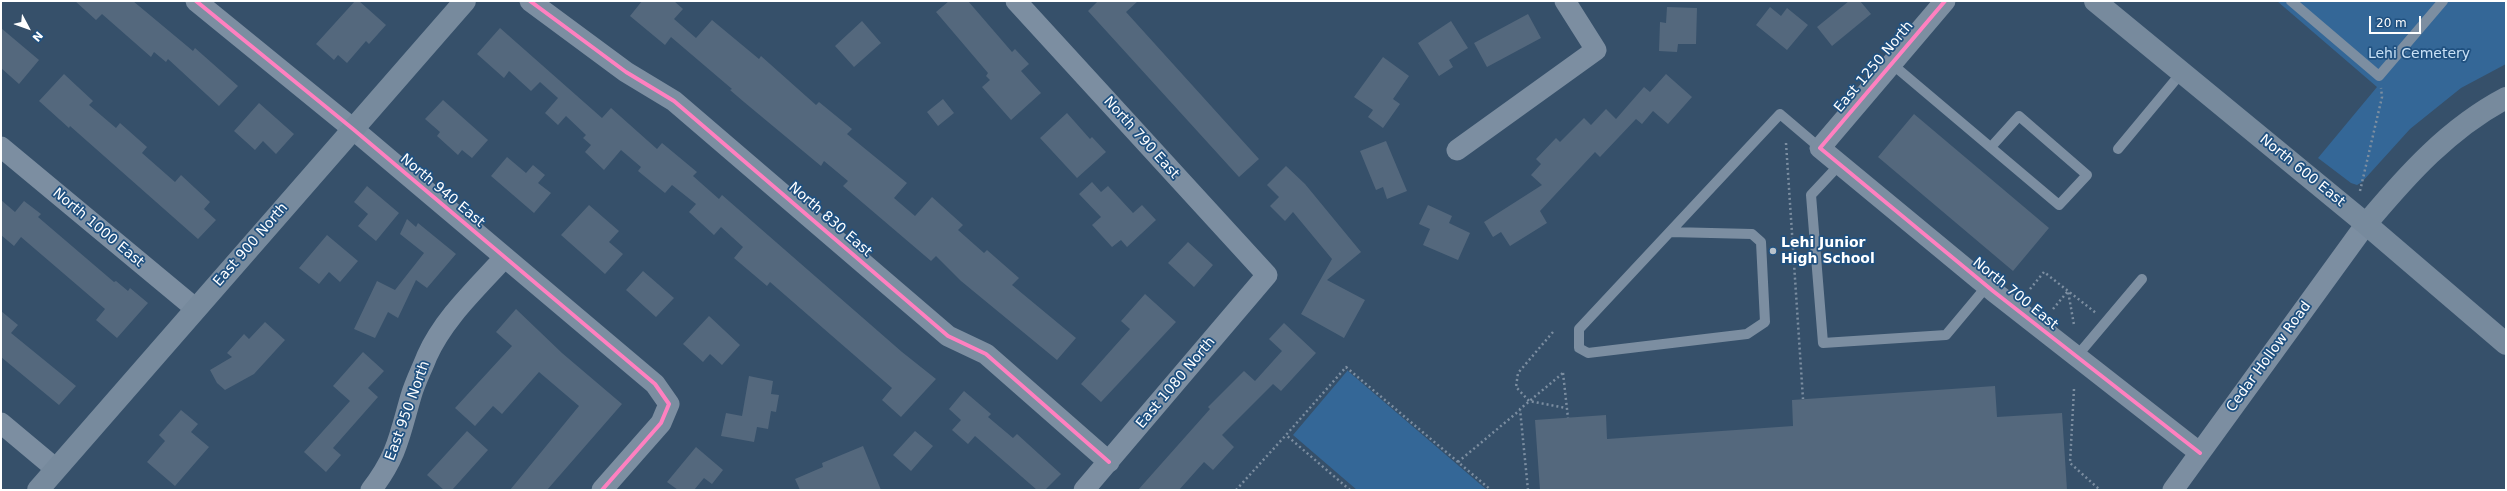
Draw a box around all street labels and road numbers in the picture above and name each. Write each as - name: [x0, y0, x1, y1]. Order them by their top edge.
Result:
- street label: East 1250 North: [1831, 18, 1917, 116]
- street label: North 790 East: [1100, 93, 1182, 183]
- street label: North 600 East: [2256, 131, 2348, 211]
- street label: North 940 East: [396, 151, 488, 231]
- street label: North 830 East: [785, 179, 875, 261]
- street label: North 1000 East: [49, 185, 147, 271]
- street label: East 900 North: [210, 200, 292, 290]
- street label: North 700 East: [1969, 254, 2061, 334]
- street label: Cedar Hollow Road: [2223, 298, 2315, 416]
- street label: East 1080 North: [1133, 334, 1219, 432]
- street label: East 950 North: [382, 359, 434, 463]

